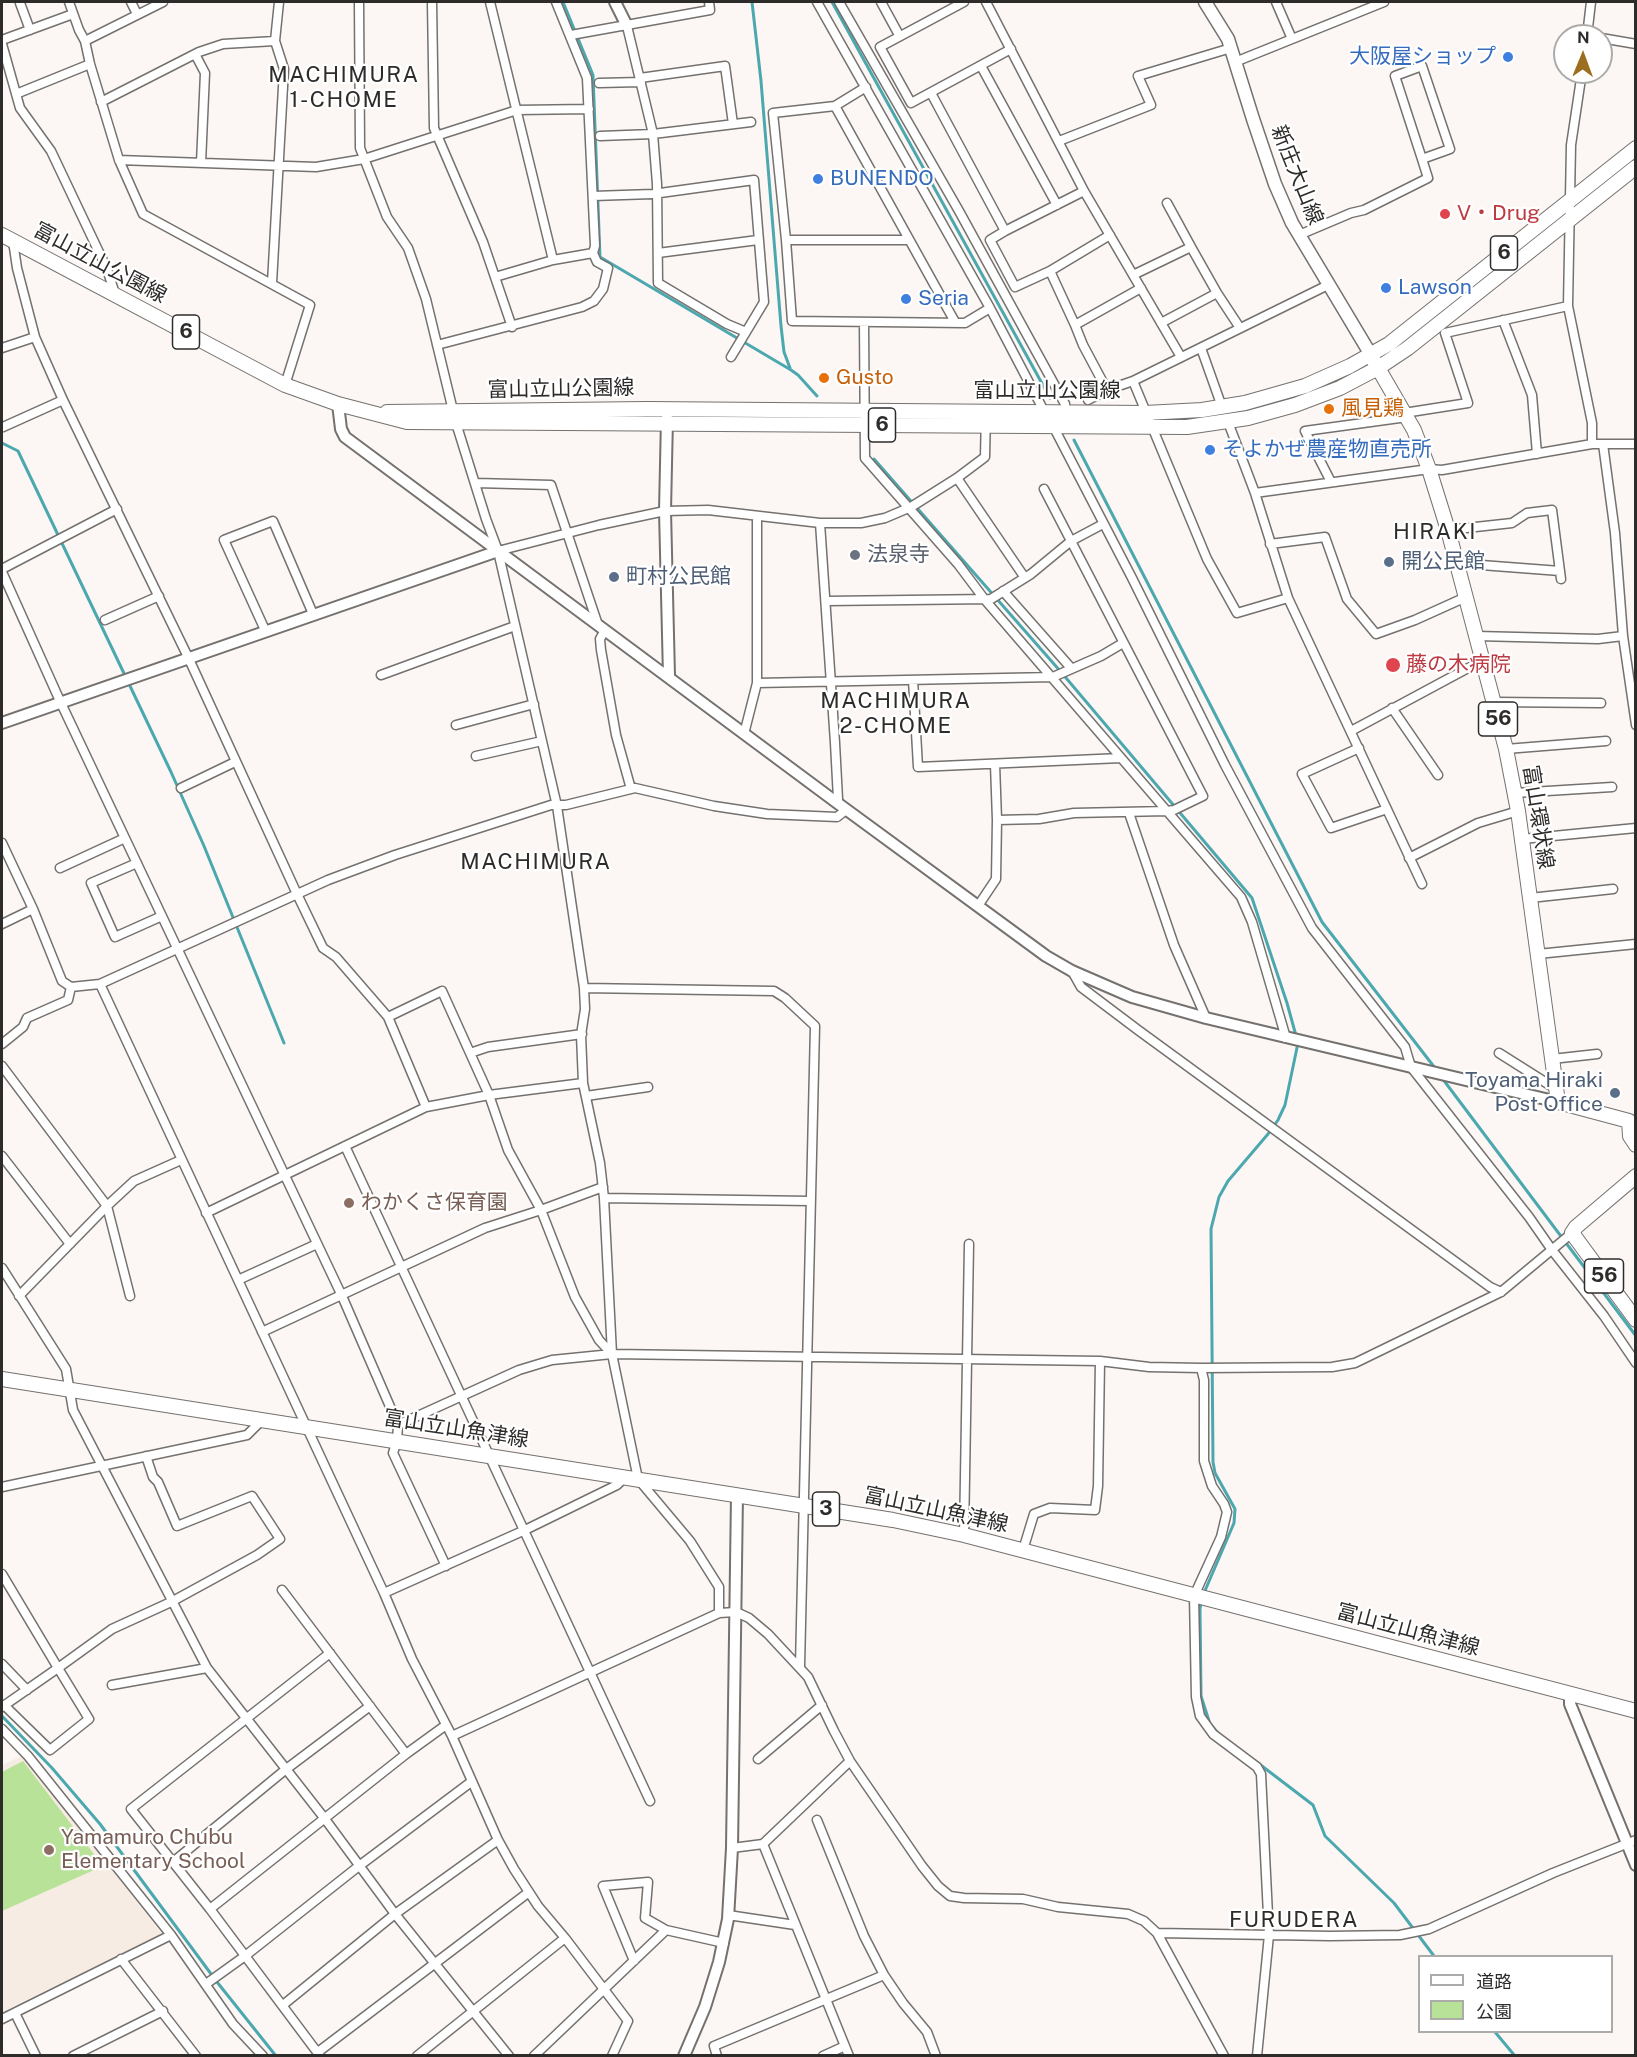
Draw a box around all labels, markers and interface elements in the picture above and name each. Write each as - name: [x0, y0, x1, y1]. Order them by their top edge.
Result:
- north arrow: [1553, 24, 1613, 84]
- text: N: [1577, 28, 1590, 47]
- place label: 大阪屋ショップ: [1349, 44, 1496, 70]
- marker: 大阪屋ショップ: [1501, 50, 1515, 64]
- district label: MACHIMURA 1-CHOME: [268, 62, 420, 113]
- street label: 新庄大山線: [1266, 122, 1328, 228]
- place label: BUNENDO: [830, 166, 934, 192]
- marker: BUNENDO: [811, 172, 825, 186]
- place label: V・Drug: [1457, 201, 1540, 227]
- marker: V・Drug: [1438, 207, 1452, 221]
- street label: 富山立山公園線: [29, 217, 171, 309]
- road number: 6: [1490, 236, 1518, 270]
- place label: Lawson: [1398, 275, 1472, 301]
- marker: Lawson: [1379, 281, 1393, 295]
- place label: Seria: [918, 286, 969, 312]
- marker: Seria: [899, 292, 913, 306]
- road number: 6: [172, 315, 200, 349]
- place label: Gusto: [836, 365, 894, 391]
- marker: Gusto: [817, 371, 831, 385]
- street label: 富山立山公園線: [487, 375, 635, 403]
- street label: 富山立山公園線: [974, 378, 1120, 404]
- place label: 風見鶏: [1341, 396, 1404, 422]
- marker: 風見鶏: [1322, 402, 1336, 416]
- road number: 6: [868, 408, 896, 442]
- place label: そよかぜ農産物直売所: [1222, 437, 1432, 463]
- marker: そよかぜ農産物直売所: [1203, 443, 1217, 457]
- district label: HIRAKI: [1393, 519, 1477, 545]
- place label: 法泉寺: [867, 542, 930, 568]
- marker: 法泉寺: [848, 548, 862, 562]
- place label: 開公民館: [1401, 549, 1485, 575]
- marker: 開公民館: [1382, 555, 1396, 569]
- place label: 町村公民館: [626, 564, 731, 590]
- marker: 町村公民館: [607, 570, 621, 584]
- place label: 藤の木病院: [1406, 652, 1511, 678]
- marker: 藤の木病院: [1384, 656, 1402, 674]
- district label: MACHIMURA 2-CHOME: [820, 688, 972, 740]
- road number: 56: [1478, 702, 1518, 736]
- street label: 富山環状線: [1517, 763, 1559, 871]
- district label: MACHIMURA: [460, 849, 612, 875]
- place label: Toyama Hiraki Post Office: [1465, 1068, 1603, 1118]
- marker: Toyama Hiraki Post Office: [1608, 1086, 1622, 1100]
- place label: わかくさ保育園: [361, 1190, 508, 1216]
- marker: わかくさ保育園: [342, 1196, 356, 1210]
- road number: 56: [1584, 1259, 1624, 1293]
- street label: 富山立山魚津線: [381, 1405, 531, 1453]
- street label: 富山立山魚津線: [861, 1482, 1011, 1538]
- road number: 3: [812, 1492, 840, 1526]
- street label: 富山立山魚津線: [1334, 1599, 1482, 1661]
- place label: Yamamuro Chubu Elementary School: [61, 1825, 245, 1875]
- marker: Yamamuro Chubu Elementary School: [42, 1843, 56, 1857]
- district label: FURUDERA: [1229, 1907, 1359, 1933]
- legend: [1418, 1955, 1613, 2033]
- text: 道路: [1476, 1971, 1512, 1992]
- text: 公園: [1476, 2001, 1512, 2022]

